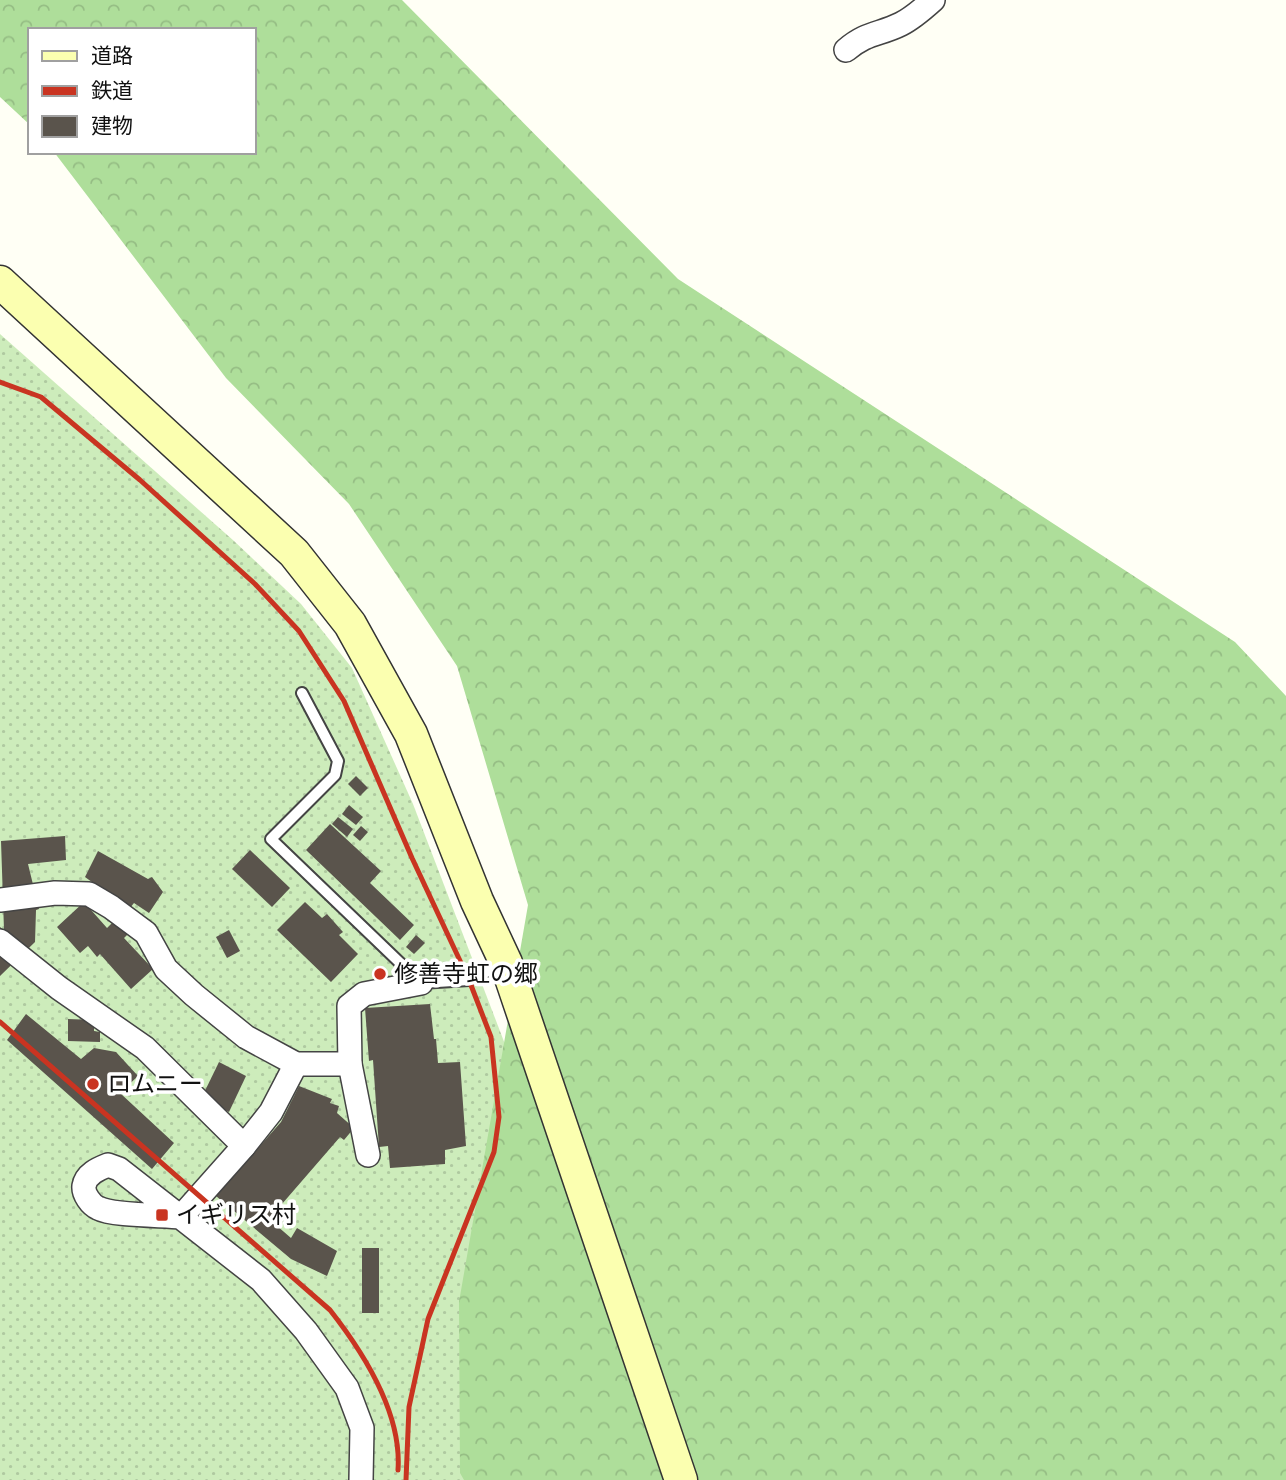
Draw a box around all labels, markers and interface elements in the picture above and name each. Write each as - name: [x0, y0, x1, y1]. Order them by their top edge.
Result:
- legend: [28, 28, 256, 154]
- text: 道路: [91, 41, 133, 70]
- text: 鉄道: [91, 76, 133, 105]
- text: 建物: [91, 111, 133, 140]
- place label: 修善寺虹の郷: [394, 957, 538, 990]
- marker: 修善寺虹の郷: [372, 966, 388, 982]
- place label: ロムニー: [107, 1067, 203, 1100]
- marker: ロムニー: [85, 1076, 101, 1092]
- place label: イギリス村: [176, 1198, 296, 1231]
- marker: イギリス村: [154, 1207, 170, 1223]

